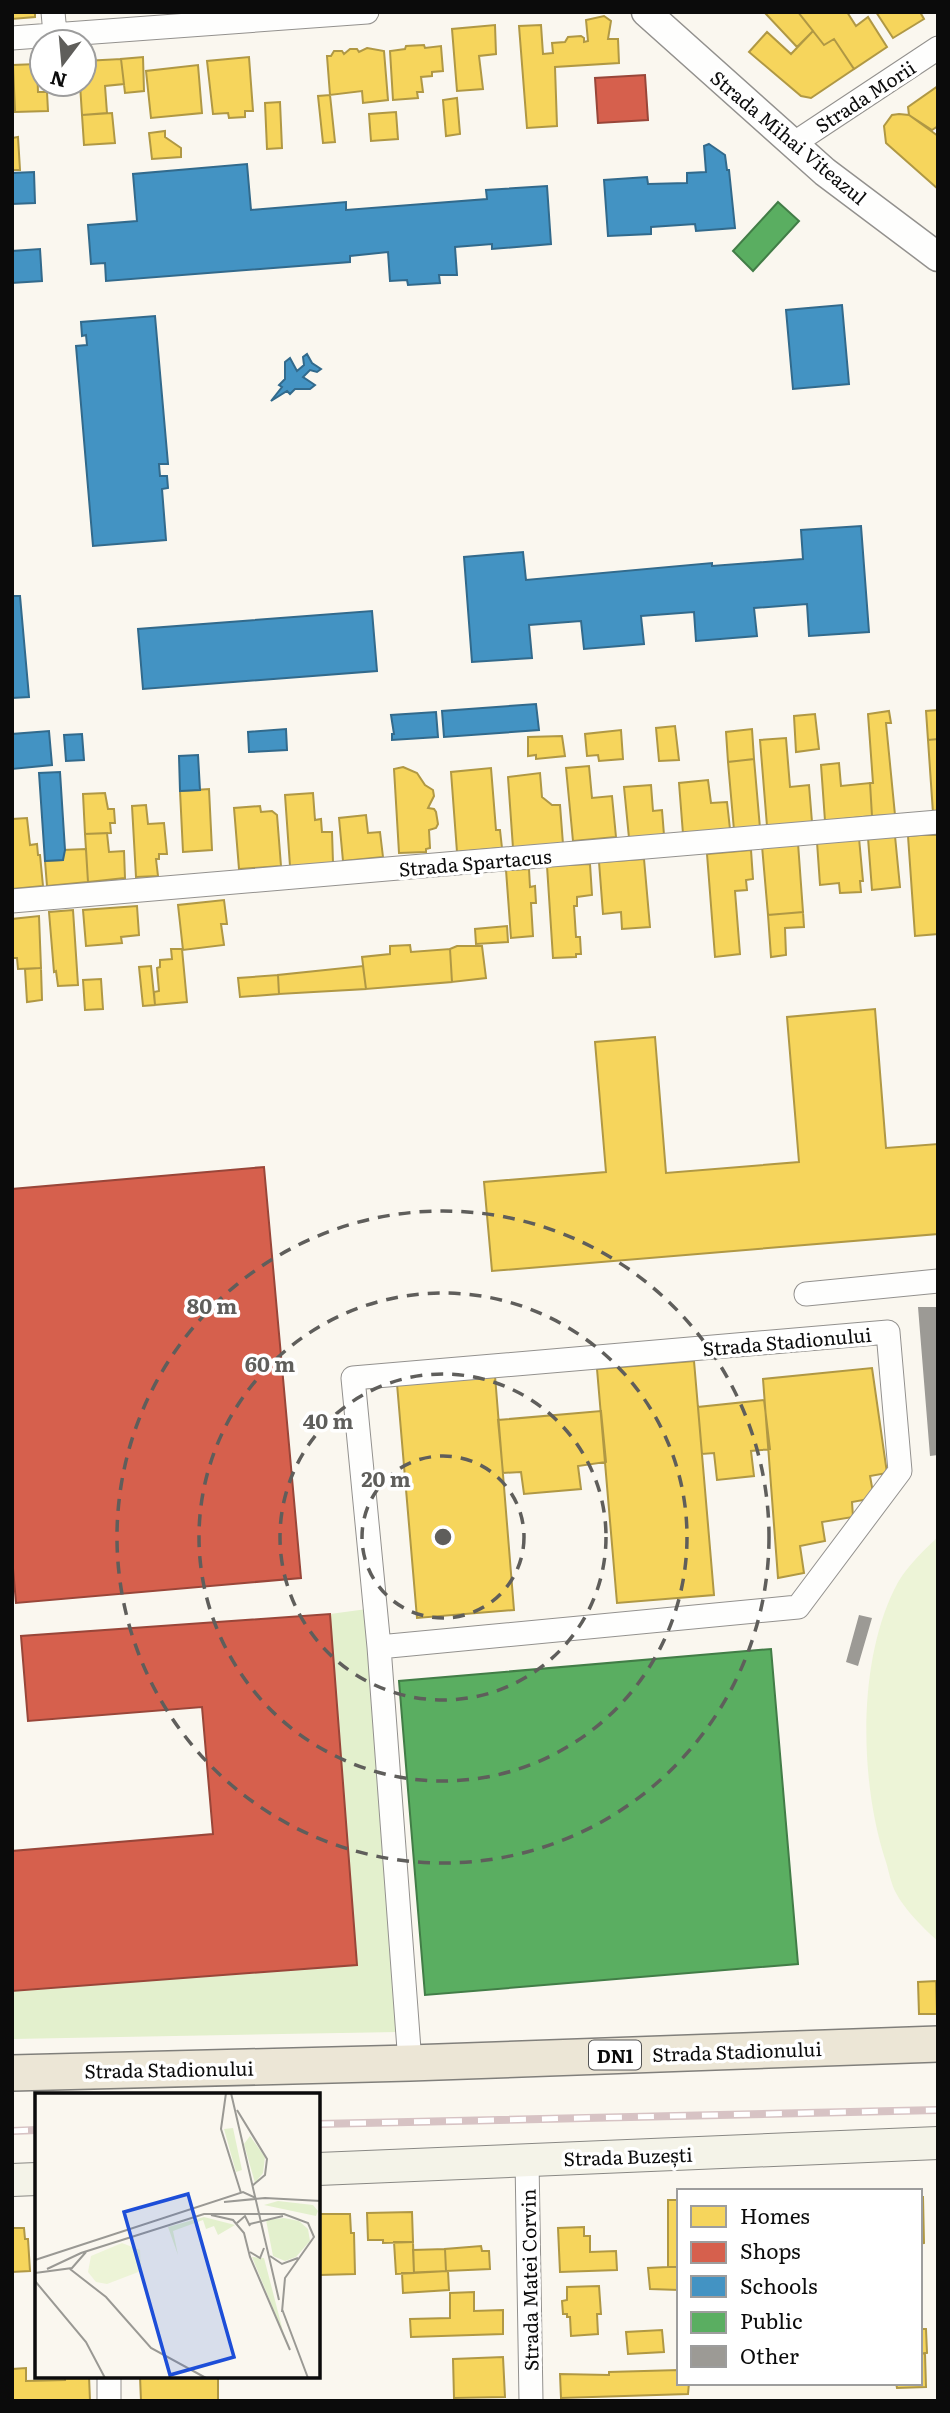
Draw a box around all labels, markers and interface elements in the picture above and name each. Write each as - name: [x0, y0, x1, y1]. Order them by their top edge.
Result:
- north arrow: [28, 28, 98, 98]
- street label: Strada Morii: [809, 53, 921, 139]
- street label: Strada Mihai Viteazul: [705, 63, 873, 211]
- text: N: [46, 65, 70, 96]
- street label: Strada Spartacus: [398, 841, 553, 883]
- text: 80 m: [187, 1289, 237, 1320]
- street label: Strada Stadionului: [701, 1320, 873, 1362]
- text: 60 m: [245, 1347, 295, 1378]
- text: 40 m: [303, 1404, 353, 1435]
- text: 20 m: [361, 1462, 411, 1493]
- centre of rings: [431, 1525, 455, 1549]
- street label: Strada Stadionului: [652, 2034, 822, 2068]
- road number: DN1: [589, 2040, 641, 2070]
- street label: Strada Stadionului: [84, 2054, 254, 2084]
- inset map: [35, 2093, 320, 2378]
- street label: Strada Buzești: [563, 2140, 693, 2172]
- street label: Strada Matei Corvin: [513, 2189, 545, 2371]
- legend: [677, 2189, 922, 2385]
- text: Homes: [740, 2199, 810, 2230]
- text: Shops: [740, 2234, 801, 2265]
- text: Schools: [740, 2269, 818, 2300]
- text: Public: [740, 2304, 802, 2335]
- text: Other: [740, 2339, 799, 2370]

